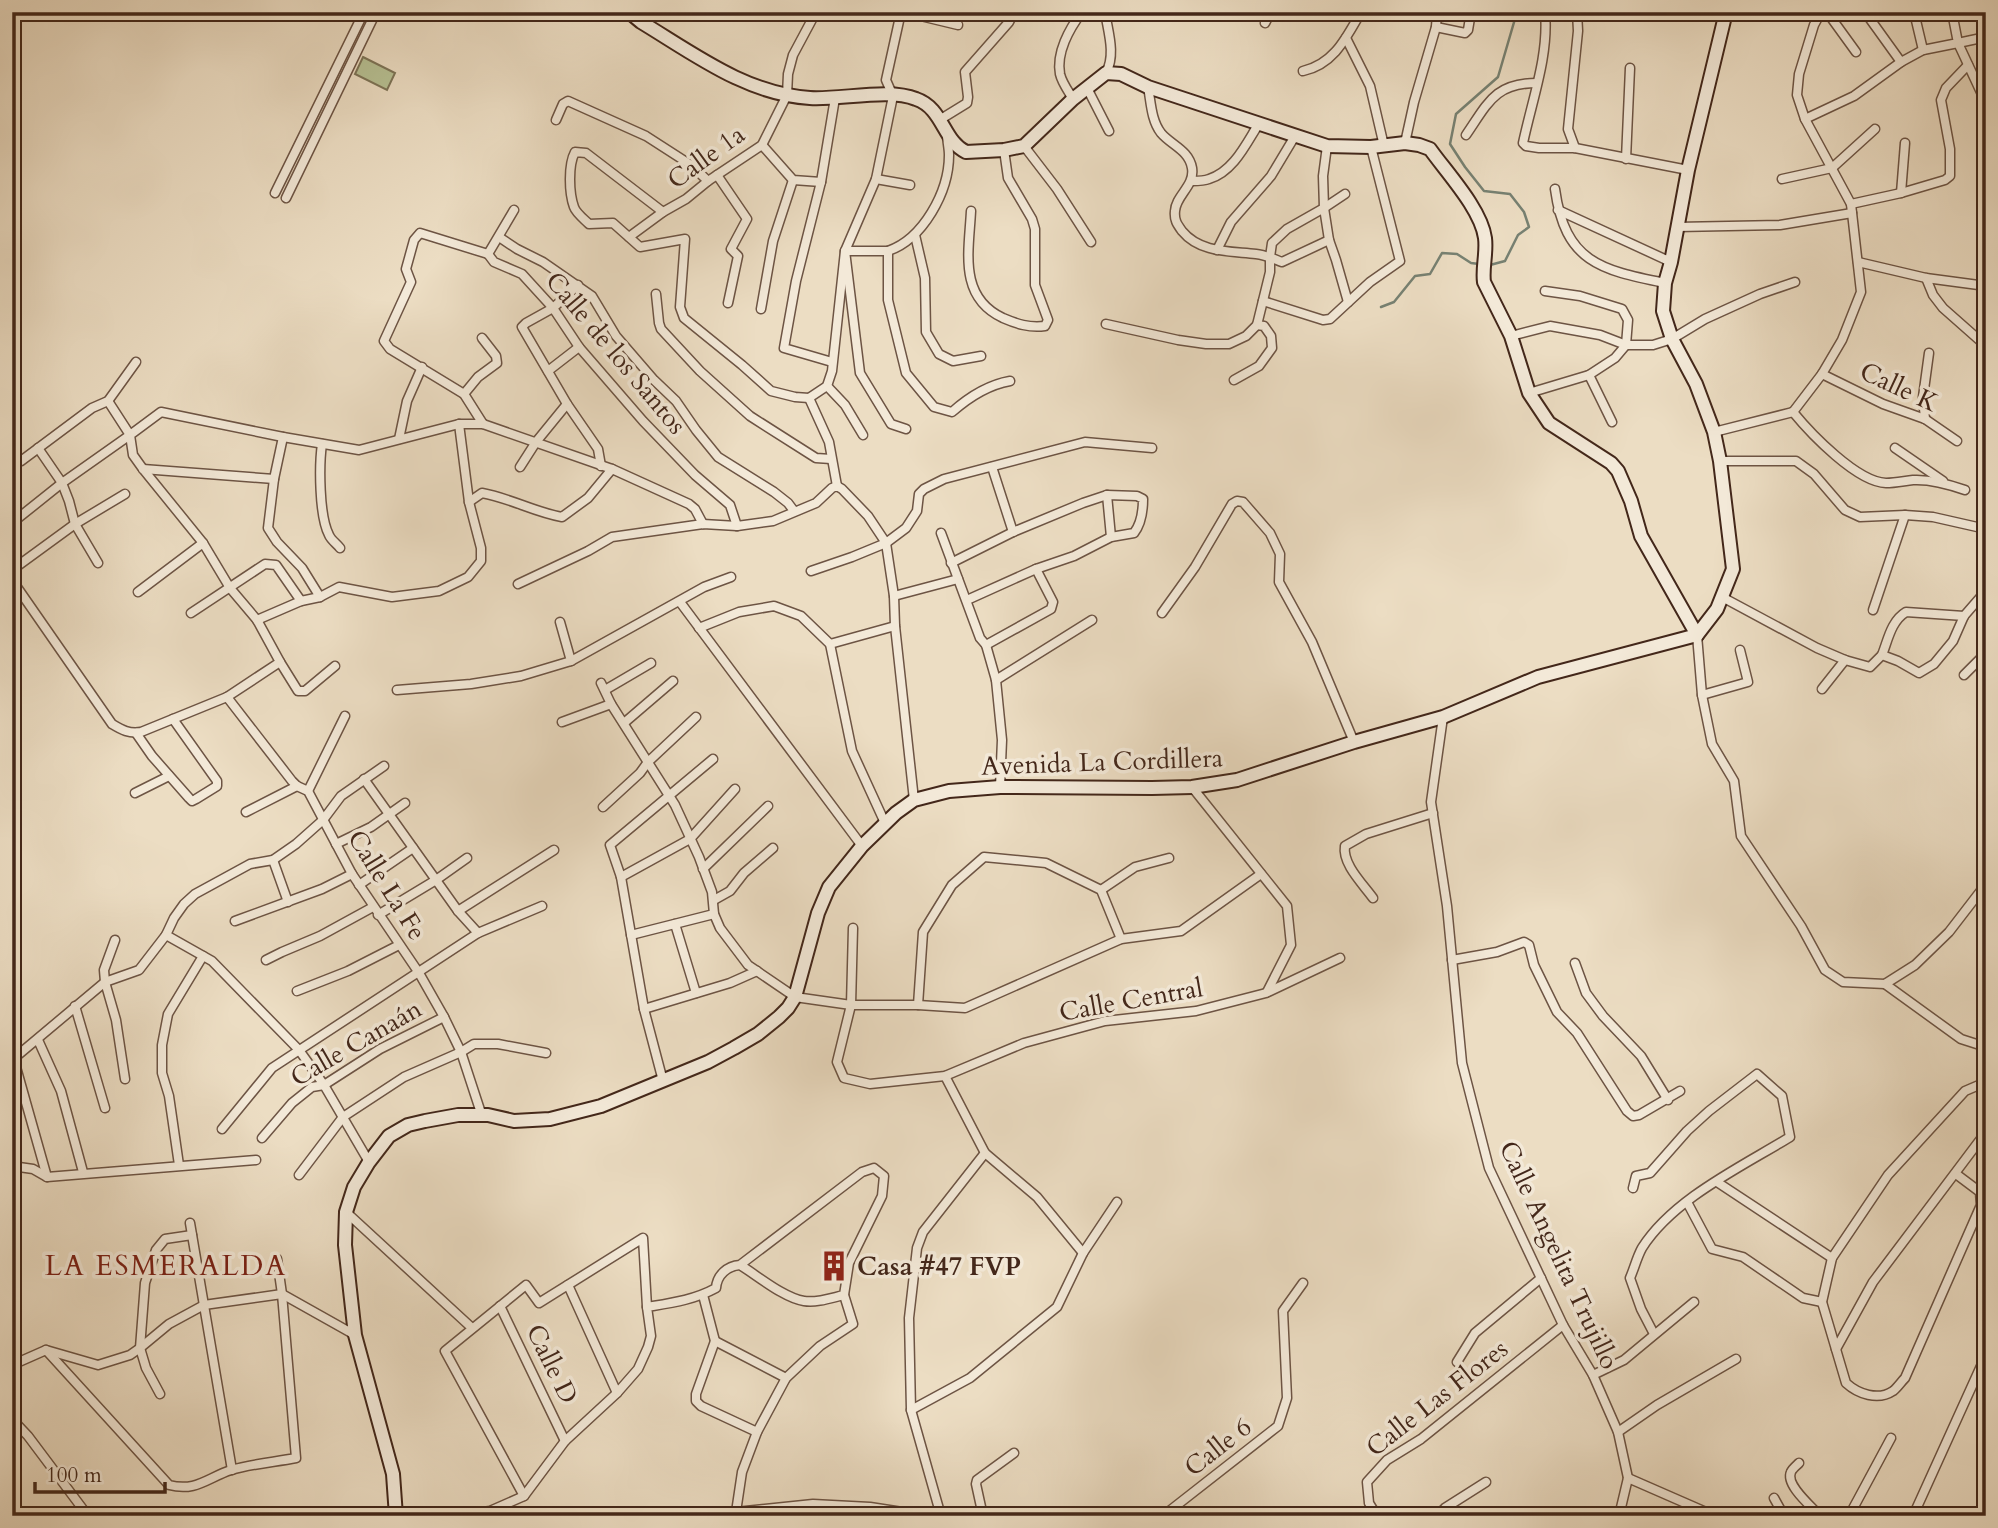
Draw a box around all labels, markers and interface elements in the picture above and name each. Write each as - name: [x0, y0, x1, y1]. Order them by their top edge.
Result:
- street label: Calle 1a: [660, 117, 752, 197]
- street label: Calle de los Santos: [538, 264, 694, 442]
- street label: Calle K: [1854, 354, 1944, 421]
- street label: Avenida La Cordillera: [981, 740, 1223, 784]
- street label: Calle La Fe: [339, 823, 435, 947]
- street label: Calle Central: [1056, 970, 1206, 1030]
- street label: Calle Canaán: [284, 991, 428, 1095]
- street label: Calle Angelita Trujillo: [1491, 1135, 1627, 1375]
- district label: LA ESMERALDA: [45, 1247, 287, 1285]
- building icon: Casa #47 FVP: [817, 1249, 851, 1283]
- place label: Casa #47 FVP: [857, 1249, 1021, 1284]
- street label: Calle D: [518, 1318, 586, 1410]
- street label: Calle Las Flores: [1359, 1331, 1515, 1465]
- street label: Calle 6: [1177, 1410, 1259, 1484]
- scale bar: [35, 1451, 164, 1495]
- text: 100 m: [46, 1461, 102, 1490]

